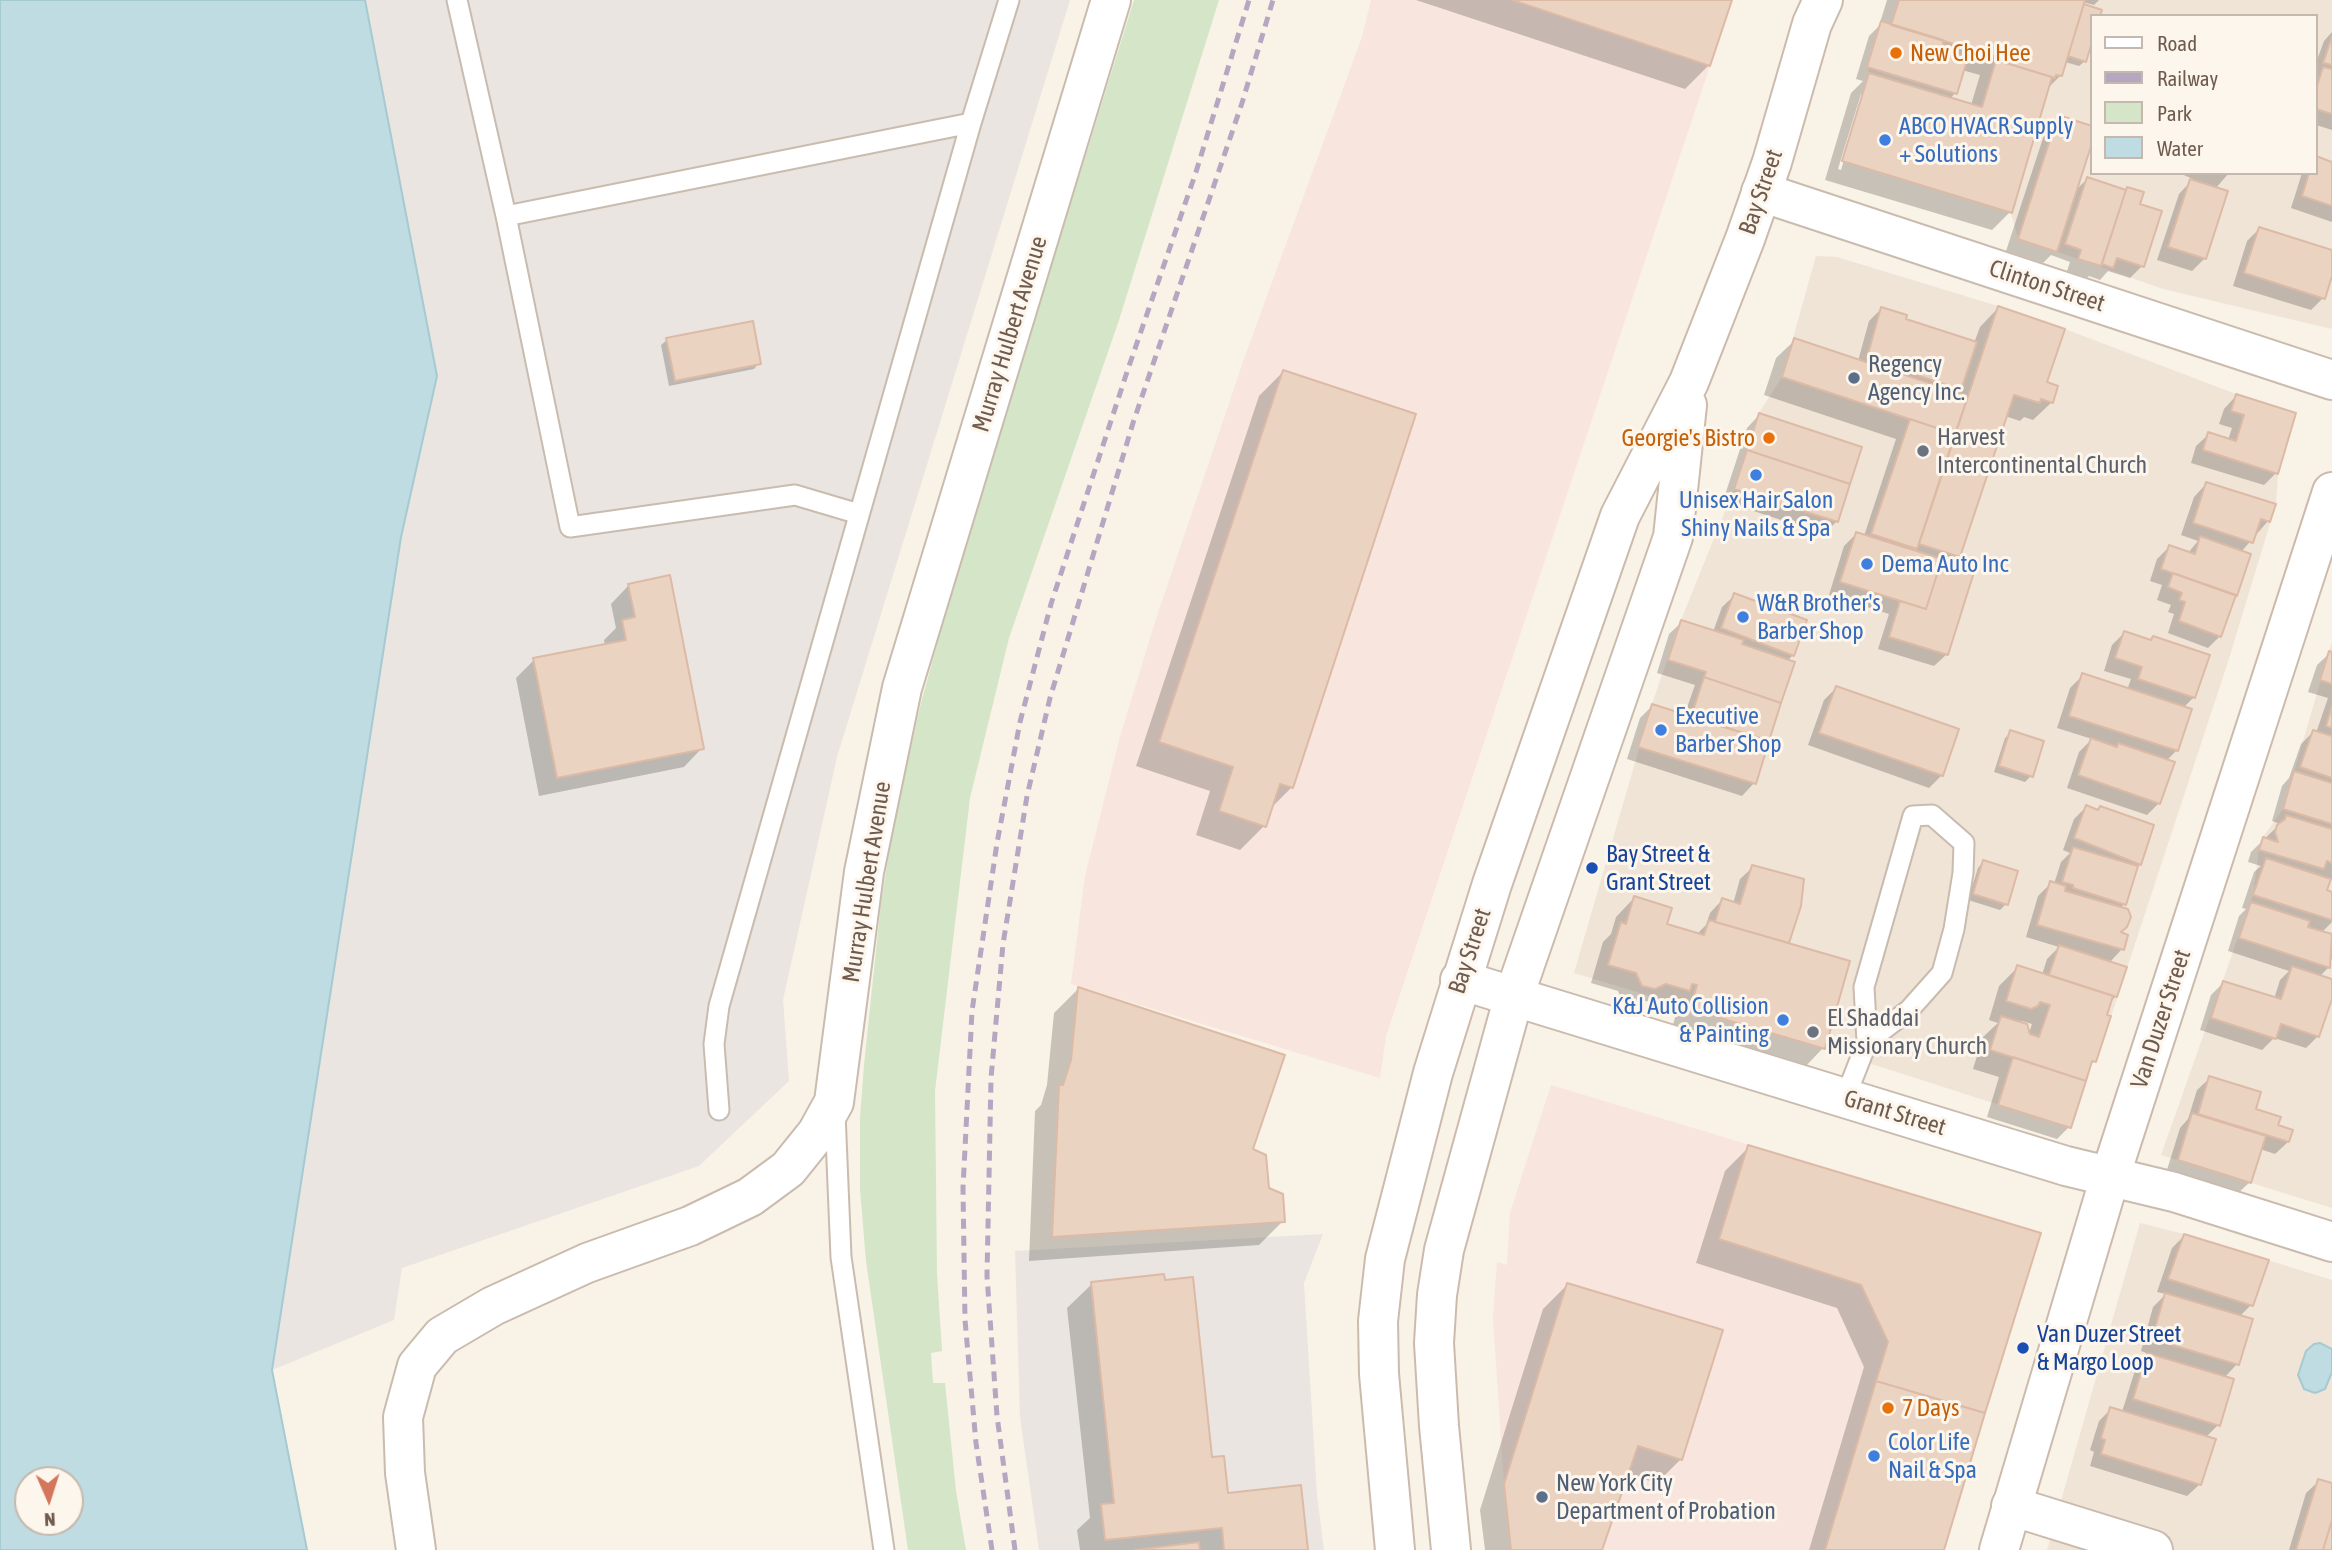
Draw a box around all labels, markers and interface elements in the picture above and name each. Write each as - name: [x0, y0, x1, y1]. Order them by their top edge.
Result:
- legend: [2090, 14, 2318, 175]
- text: Road: [2157, 31, 2197, 55]
- place label: New Choi Hee: [1910, 39, 2031, 67]
- marker: New Choi Hee: [1888, 45, 1904, 61]
- text: Railway: [2157, 66, 2218, 90]
- text: Park: [2157, 101, 2192, 125]
- place label: ABCO HVACR Supply + Solutions: [1899, 112, 2073, 168]
- marker: ABCO HVACR Supply + Solutions: [1877, 132, 1893, 148]
- text: Water: [2157, 136, 2203, 160]
- street label: Bay Street: [1733, 146, 1789, 238]
- street label: Murray Hulbert Avenue: [967, 233, 1053, 435]
- street label: Clinton Street: [1986, 254, 2108, 318]
- place label: Regency Agency Inc.: [1868, 350, 1965, 406]
- marker: Regency Agency Inc.: [1846, 370, 1862, 386]
- place label: Harvest Intercontinental Church: [1937, 423, 2147, 479]
- place label: Georgie's Bistro: [1622, 424, 1755, 452]
- marker: Georgie's Bistro: [1761, 430, 1777, 446]
- marker: Harvest Intercontinental Church: [1915, 443, 1931, 459]
- marker: Unisex Hair Salon Shiny Nails & Spa: [1748, 467, 1764, 483]
- place label: Unisex Hair Salon Shiny Nails & Spa: [1679, 486, 1833, 542]
- place label: Dema Auto Inc: [1881, 550, 2008, 578]
- marker: Dema Auto Inc: [1859, 556, 1875, 572]
- place label: W&R Brother's Barber Shop: [1757, 589, 1881, 645]
- marker: W&R Brother's Barber Shop: [1735, 609, 1751, 625]
- place label: Executive Barber Shop: [1675, 702, 1782, 758]
- marker: Executive Barber Shop: [1653, 722, 1669, 738]
- street label: Murray Hulbert Avenue: [837, 779, 897, 985]
- place label: Bay Street & Grant Street: [1606, 840, 1711, 896]
- marker: Bay Street & Grant Street: [1584, 860, 1600, 876]
- street label: Bay Street: [1443, 905, 1497, 997]
- street label: Van Duzer Street: [2125, 946, 2197, 1092]
- place label: K&J Auto Collision & Painting: [1612, 992, 1769, 1048]
- place label: El Shaddai Missionary Church: [1827, 1004, 1987, 1060]
- marker: K&J Auto Collision & Painting: [1775, 1012, 1791, 1028]
- marker: El Shaddai Missionary Church: [1805, 1024, 1821, 1040]
- street label: Grant Street: [1841, 1084, 1949, 1142]
- place label: Van Duzer Street & Margo Loop: [2037, 1320, 2181, 1376]
- marker: Van Duzer Street & Margo Loop: [2015, 1340, 2031, 1356]
- place label: 7 Days: [1902, 1394, 1960, 1422]
- marker: 7 Days: [1880, 1400, 1896, 1416]
- place label: Color Life Nail & Spa: [1888, 1428, 1977, 1484]
- marker: Color Life Nail & Spa: [1866, 1448, 1882, 1464]
- north arrow: [14, 1466, 84, 1536]
- place label: New York City Department of Probation: [1556, 1469, 1776, 1525]
- marker: New York City Department of Probation: [1534, 1489, 1550, 1505]
- text: N: [44, 1509, 56, 1531]

